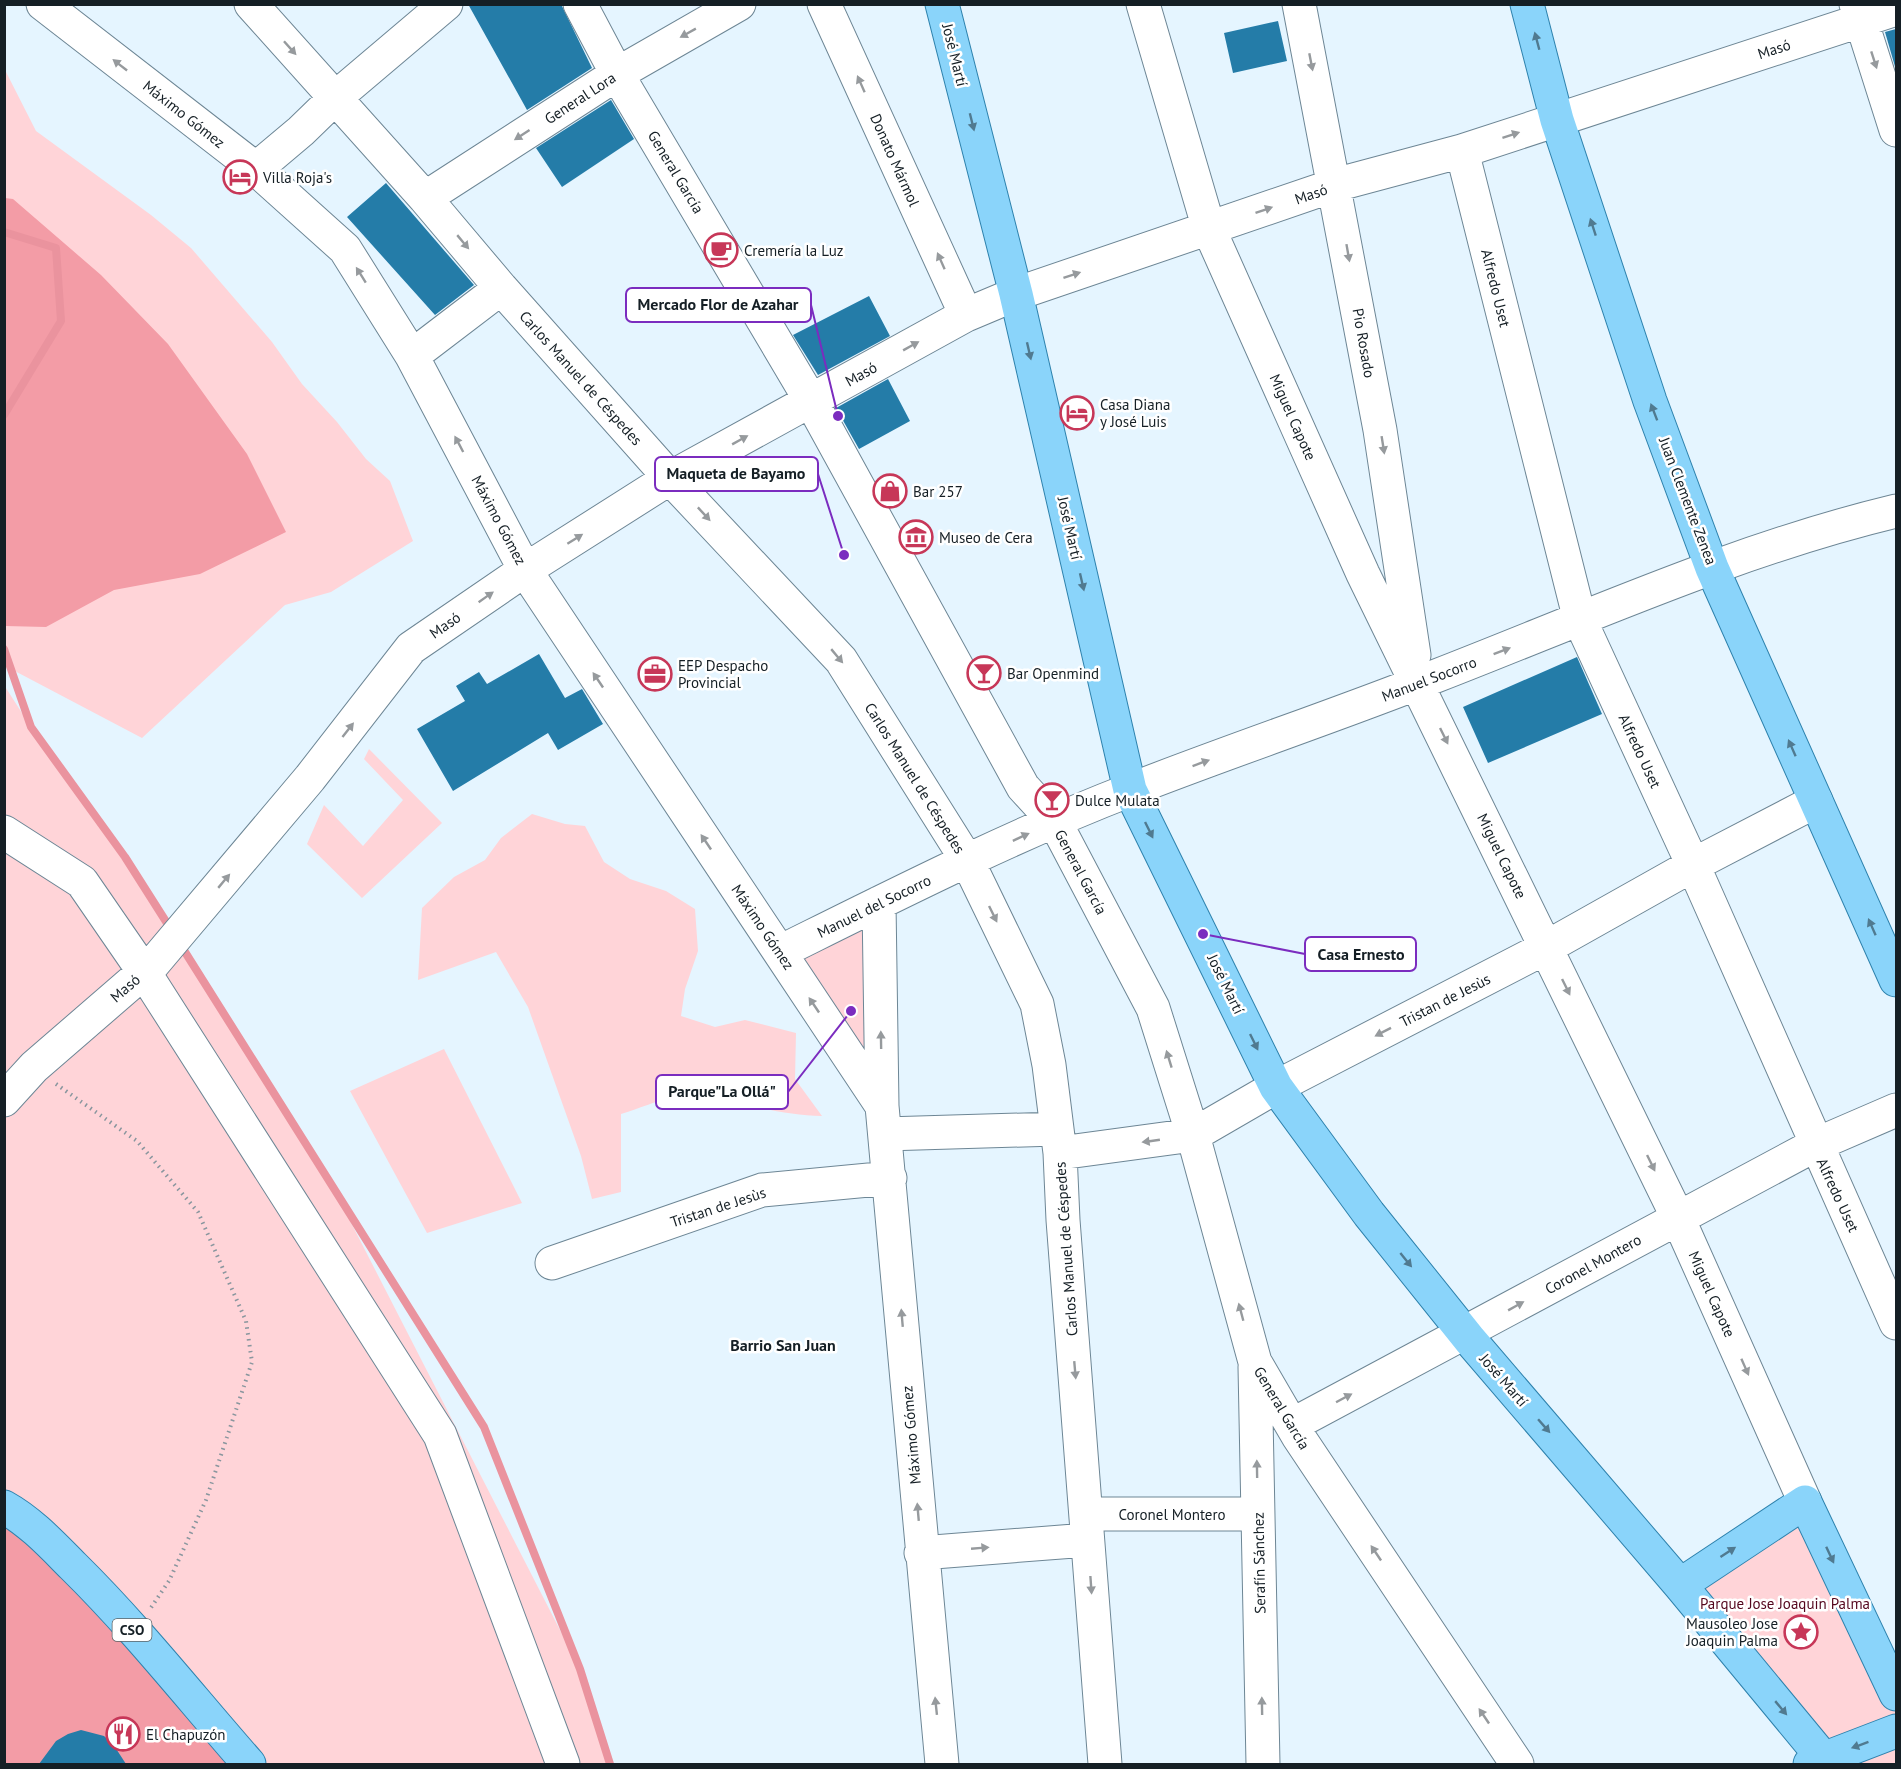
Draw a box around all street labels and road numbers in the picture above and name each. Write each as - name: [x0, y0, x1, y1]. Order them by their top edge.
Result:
- street label: José Martí: [938, 21, 972, 88]
- street label: Masó: [1755, 35, 1793, 63]
- street label: General Lora: [541, 68, 619, 128]
- street label: Máximo Gómez: [139, 76, 229, 152]
- street label: Donato Mármol: [866, 111, 924, 210]
- street label: General García: [644, 127, 708, 217]
- street label: Masó: [1292, 180, 1330, 208]
- street label: Alfredo Uset: [1477, 247, 1515, 329]
- street label: Carlos Manuel de Céspedes: [516, 307, 646, 449]
- street label: Pio Rosado: [1349, 307, 1379, 379]
- street label: Masó: [842, 358, 880, 390]
- street label: Miguel Capote: [1266, 371, 1320, 463]
- street label: Juan Clemente Zenea: [1655, 434, 1721, 568]
- street label: Máximo Gómez: [467, 472, 531, 568]
- street label: José Martí: [1053, 494, 1086, 561]
- street label: Masó: [426, 608, 464, 642]
- street label: Manuel Socorro: [1379, 652, 1479, 706]
- street label: Carlos Manuel de Céspedes: [861, 699, 969, 857]
- street label: Alfredo Uset: [1615, 711, 1665, 791]
- street label: Miguel Capote: [1473, 810, 1531, 902]
- street label: General García: [1051, 826, 1111, 918]
- street label: Manuel del Socorro: [814, 870, 934, 942]
- street label: Máximo Gómez: [727, 881, 799, 973]
- street label: José Martí: [1203, 950, 1249, 1017]
- street label: Tristan de Jesùs: [1396, 969, 1494, 1031]
- street label: Masó: [106, 970, 144, 1006]
- street label: Alfredo Uset: [1813, 1155, 1863, 1235]
- street label: Carlos Manuel de Céspedes: [1050, 1161, 1082, 1337]
- street label: Tristan de Jesùs: [668, 1183, 768, 1231]
- street label: Coronel Montero: [1541, 1230, 1645, 1298]
- street label: Miguel Capote: [1685, 1248, 1739, 1340]
- street label: José Martí: [1475, 1349, 1532, 1411]
- street label: General García: [1250, 1363, 1314, 1453]
- street label: Máximo Gómez: [897, 1385, 925, 1485]
- street label: Coronel Montero: [1118, 1505, 1226, 1524]
- street label: Serafín Sánchez: [1249, 1512, 1269, 1614]
- road number: CSO: [112, 1619, 152, 1641]

